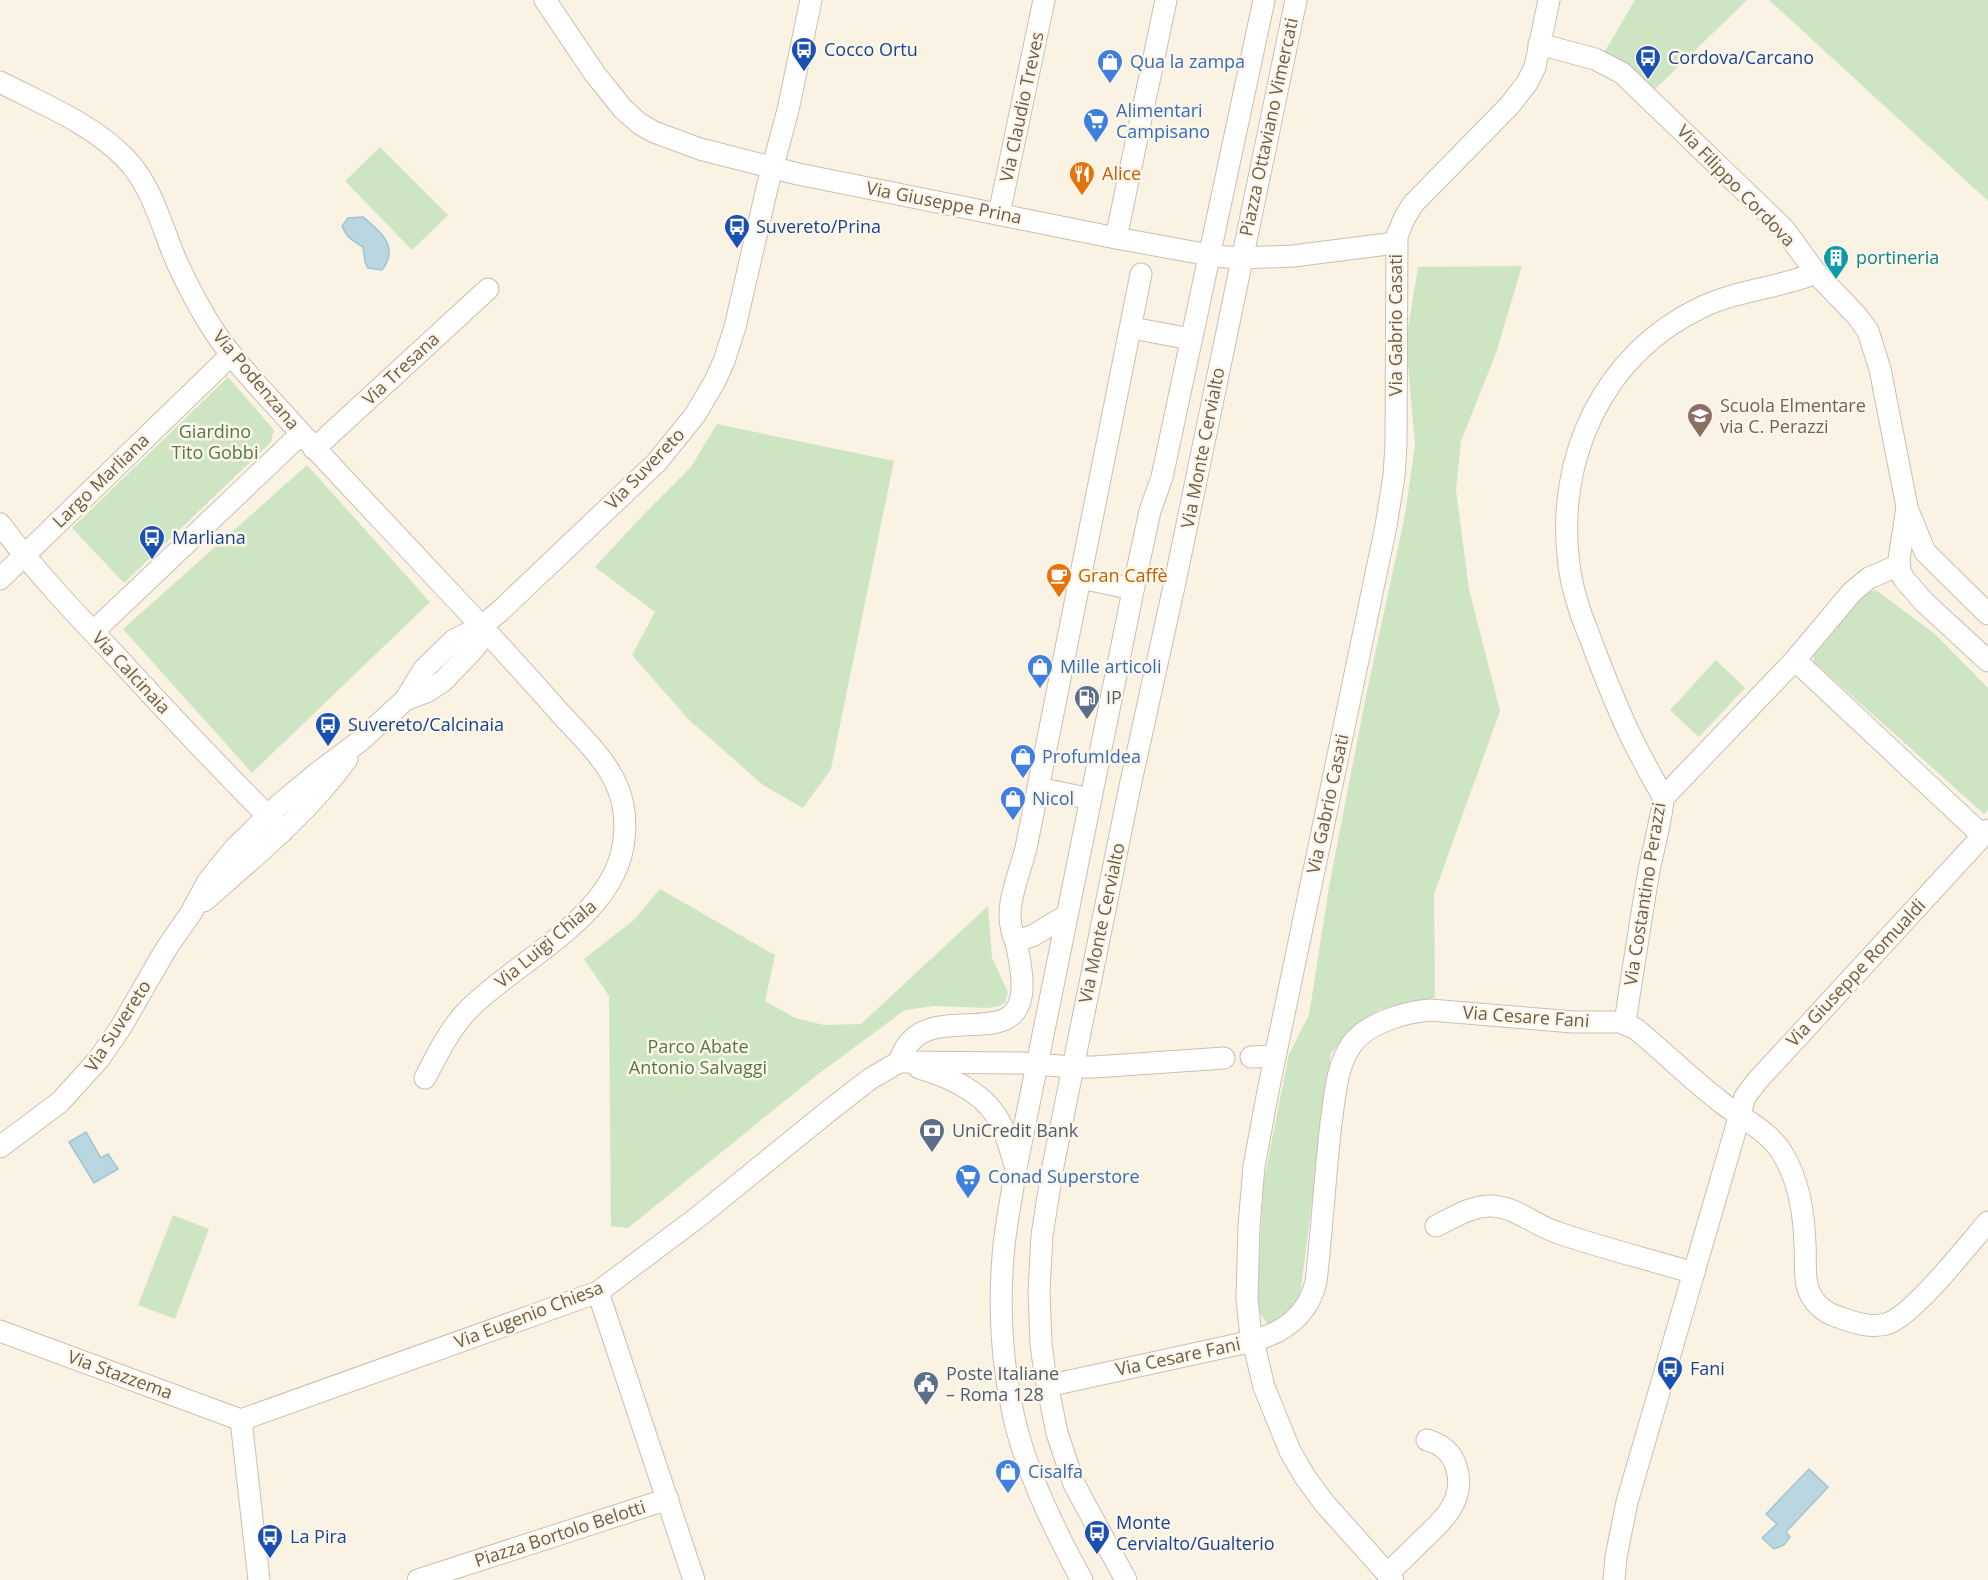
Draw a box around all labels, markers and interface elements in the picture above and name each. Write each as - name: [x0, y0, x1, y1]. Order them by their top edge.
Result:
- street label: Piazza Ottaviano Vimercati: [1233, 15, 1303, 238]
- street label: Via Claudio Treves: [993, 29, 1049, 184]
- bus stop icon: Cocco Ortu: [789, 35, 819, 73]
- place label: Cocco Ortu: [824, 37, 918, 61]
- bus stop icon: Cordova/Carcano: [1633, 43, 1663, 81]
- place label: Cordova/Carcano: [1668, 45, 1814, 69]
- shop icon: Qua la zampa: [1095, 47, 1125, 85]
- place label: Qua la zampa: [1130, 49, 1245, 73]
- place label: Alimentari Campisano: [1116, 98, 1210, 143]
- supermarket icon: Alimentari Campisano: [1081, 106, 1111, 144]
- street label: Via Filippo Cordova: [1672, 119, 1801, 251]
- restaurant icon: Alice: [1067, 159, 1097, 197]
- place label: Alice: [1102, 161, 1141, 185]
- street label: Via Giuseppe Prina: [864, 175, 1024, 229]
- bus stop icon: Suvereto/Prina: [722, 212, 752, 250]
- place label: Suvereto/Prina: [756, 214, 881, 238]
- building icon: portineria: [1821, 243, 1851, 281]
- place label: portineria: [1856, 245, 1939, 269]
- street label: Via Gabrio Casati: [1383, 254, 1407, 396]
- street label: Via Podenzana: [208, 324, 306, 434]
- street label: Via Tresana: [357, 326, 444, 410]
- street label: Via Monte Cervialto: [1175, 365, 1229, 530]
- place label: Scuola Elmentare via C. Perazzi: [1720, 393, 1866, 438]
- school or university icon: Scuola Elmentare via C. Perazzi: [1685, 401, 1715, 439]
- park label: Giardino Tito Gobbi: [172, 419, 258, 464]
- street label: Via Suvereto: [599, 422, 689, 514]
- street label: Largo Marliana: [47, 428, 154, 533]
- bus stop icon: Marliana: [137, 523, 167, 561]
- place label: Marliana: [172, 525, 246, 549]
- cafe icon: Gran Caffè: [1044, 561, 1074, 599]
- place label: Gran Caffè: [1078, 563, 1168, 587]
- street label: Via Calcinaia: [87, 626, 176, 719]
- shop icon: Mille articoli: [1025, 652, 1055, 690]
- place label: Mille articoli: [1060, 654, 1161, 678]
- fuel station icon: IP: [1072, 683, 1102, 721]
- place label: IP: [1106, 685, 1122, 709]
- bus stop icon: Suvereto/Calcinaia: [313, 710, 343, 748]
- place label: Suvereto/Calcinaia: [348, 712, 504, 736]
- street label: Via Gabrio Casati: [1300, 732, 1354, 876]
- shop icon: ProfumIdea: [1008, 742, 1038, 780]
- place label: ProfumIdea: [1042, 744, 1141, 768]
- shop icon: Nicol: [998, 784, 1028, 822]
- place label: Nicol: [1032, 786, 1074, 810]
- street label: Via Costantino Perazzi: [1618, 800, 1670, 987]
- street label: Via Monte Cervialto: [1072, 840, 1130, 1005]
- street label: Via Giuseppe Romualdi: [1780, 893, 1930, 1051]
- street label: Via Luigi Chiala: [490, 894, 601, 993]
- street label: Via Suvereto: [79, 975, 156, 1076]
- street label: Via Cesare Fani: [1462, 1000, 1590, 1032]
- park label: Parco Abate Antonio Salvaggi: [629, 1034, 767, 1079]
- bank icon: UniCredit Bank: [917, 1116, 947, 1154]
- place label: UniCredit Bank: [952, 1118, 1079, 1142]
- supermarket icon: Conad Superstore: [953, 1162, 983, 1200]
- place label: Conad Superstore: [988, 1164, 1140, 1188]
- street label: Via Eugenio Chiesa: [451, 1275, 606, 1354]
- street label: Via Cesare Fani: [1113, 1331, 1242, 1381]
- street label: Via Stazzema: [65, 1344, 176, 1404]
- bus stop icon: Fani: [1655, 1354, 1685, 1392]
- place label: Fani: [1690, 1356, 1725, 1380]
- place label: Poste Italiane – Roma 128: [946, 1361, 1059, 1406]
- public building icon: Poste Italiane – Roma 128: [911, 1369, 941, 1407]
- shop icon: Cisalfa: [993, 1457, 1023, 1495]
- place label: Cisalfa: [1028, 1459, 1083, 1483]
- street label: Piazza Bortolo Belotti: [471, 1494, 648, 1572]
- place label: Monte Cervialto/Gualterio: [1116, 1510, 1275, 1555]
- bus stop icon: Monte Cervialto/Gualterio: [1082, 1518, 1112, 1556]
- bus stop icon: La Pira: [255, 1522, 285, 1560]
- place label: La Pira: [290, 1524, 347, 1548]

